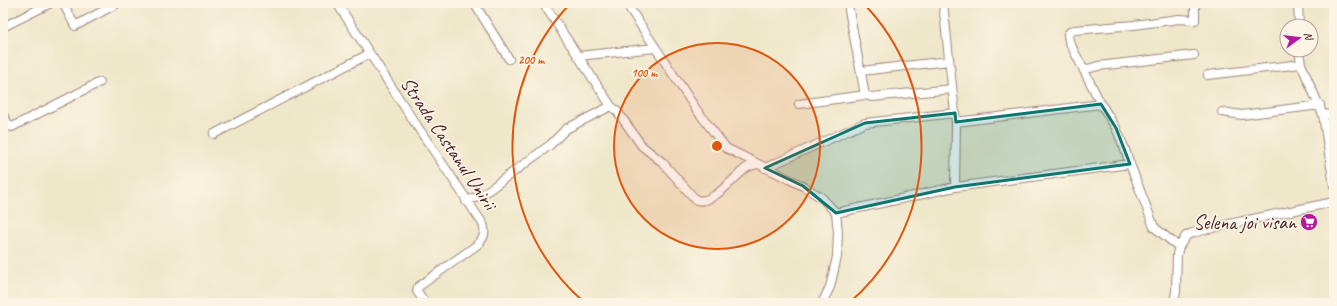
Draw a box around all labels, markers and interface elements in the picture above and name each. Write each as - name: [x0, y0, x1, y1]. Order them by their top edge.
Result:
- north arrow: [1279, 18, 1319, 58]
- text: N: [1301, 30, 1317, 43]
- text: 200 m: [518, 52, 545, 68]
- text: 100 m: [631, 65, 658, 81]
- street label: Strada Castanul Unirii: [395, 72, 504, 216]
- centre of rings: [710, 139, 724, 153]
- place label: Selena joi visan: [1193, 210, 1297, 235]
- supermarket icon: Selena joi visan: [1299, 212, 1319, 232]

